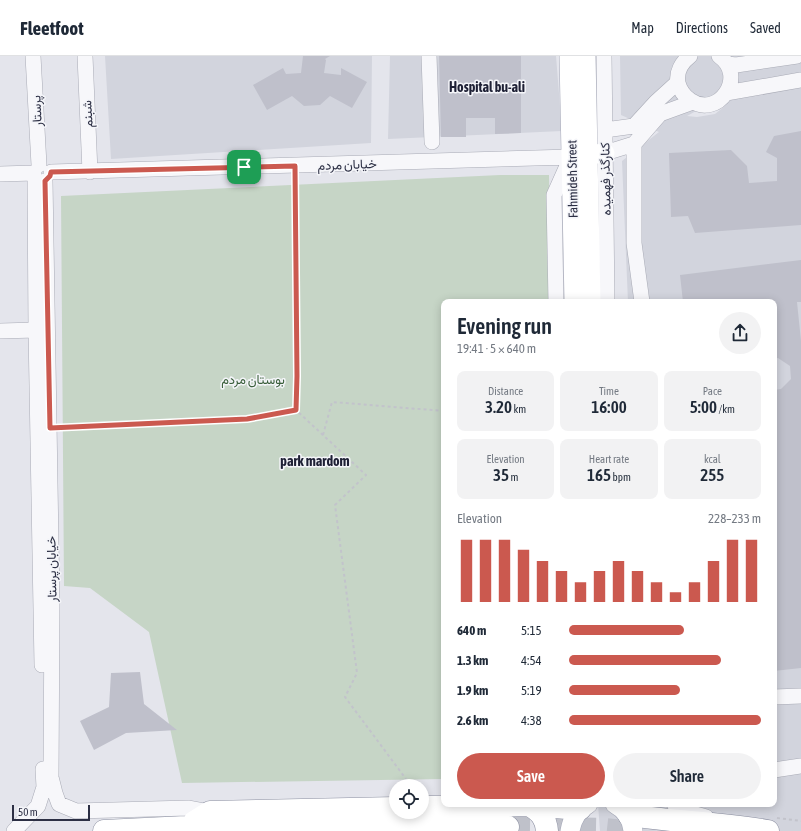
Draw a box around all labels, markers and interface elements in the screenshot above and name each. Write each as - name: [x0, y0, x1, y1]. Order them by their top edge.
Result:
- text: Fleetfoot: [20, 17, 84, 39]
- text: Map: [631, 20, 654, 36]
- text: Directions: [676, 20, 728, 36]
- text: Saved: [750, 20, 781, 36]
- district label: Hospital bu-ali: [449, 79, 525, 95]
- street label: پرستار: [28, 95, 47, 128]
- street label: شبنم: [79, 100, 97, 128]
- street label: Fahmideh Street: [564, 139, 581, 218]
- street label: کنارگذر فهمیده: [597, 142, 615, 216]
- pin: [227, 150, 261, 184]
- icon: arrive: [233, 156, 255, 178]
- street label: خیابان مردم: [317, 156, 377, 174]
- button: share: [719, 312, 761, 354]
- text: Evening run: [457, 313, 552, 339]
- text: 19:41 · 5 × 640 m: [457, 341, 536, 356]
- park label: بوستان مردم: [221, 372, 285, 388]
- text: Distance: [488, 385, 523, 397]
- text: Time: [599, 385, 619, 397]
- text: Pace: [703, 385, 722, 397]
- text: 3.20: [485, 397, 512, 417]
- text: 16:00: [591, 397, 627, 417]
- text: 5:00: [690, 397, 717, 417]
- text: km: [512, 403, 526, 415]
- text: /km: [717, 403, 735, 415]
- district label: park mardom: [280, 453, 350, 469]
- text: Elevation: [487, 453, 525, 465]
- text: Heart rate: [589, 453, 629, 465]
- text: kcal: [704, 453, 721, 465]
- text: 35: [493, 465, 509, 485]
- text: 165: [587, 465, 611, 485]
- text: 255: [700, 465, 724, 485]
- text: m: [509, 471, 518, 483]
- text: bpm: [611, 471, 631, 483]
- text: Elevation: [457, 511, 502, 526]
- text: 228–233 m: [708, 511, 761, 526]
- street label: خیابان پرستار: [43, 535, 62, 603]
- text: 640 m: [457, 623, 486, 638]
- text: 5:15: [521, 623, 542, 638]
- text: 1.3 km: [457, 653, 488, 668]
- text: 4:54: [521, 653, 542, 668]
- text: 1.9 km: [457, 683, 488, 698]
- text: 5:19: [521, 683, 542, 698]
- text: 2.6 km: [457, 713, 488, 728]
- text: 4:38: [521, 713, 542, 728]
- button: Save: [457, 753, 605, 799]
- button: Share: [613, 753, 761, 799]
- map controls: [389, 779, 429, 819]
- button: locate: [389, 779, 429, 819]
- scale bar: [12, 803, 90, 822]
- text: 50 m: [18, 806, 38, 818]

